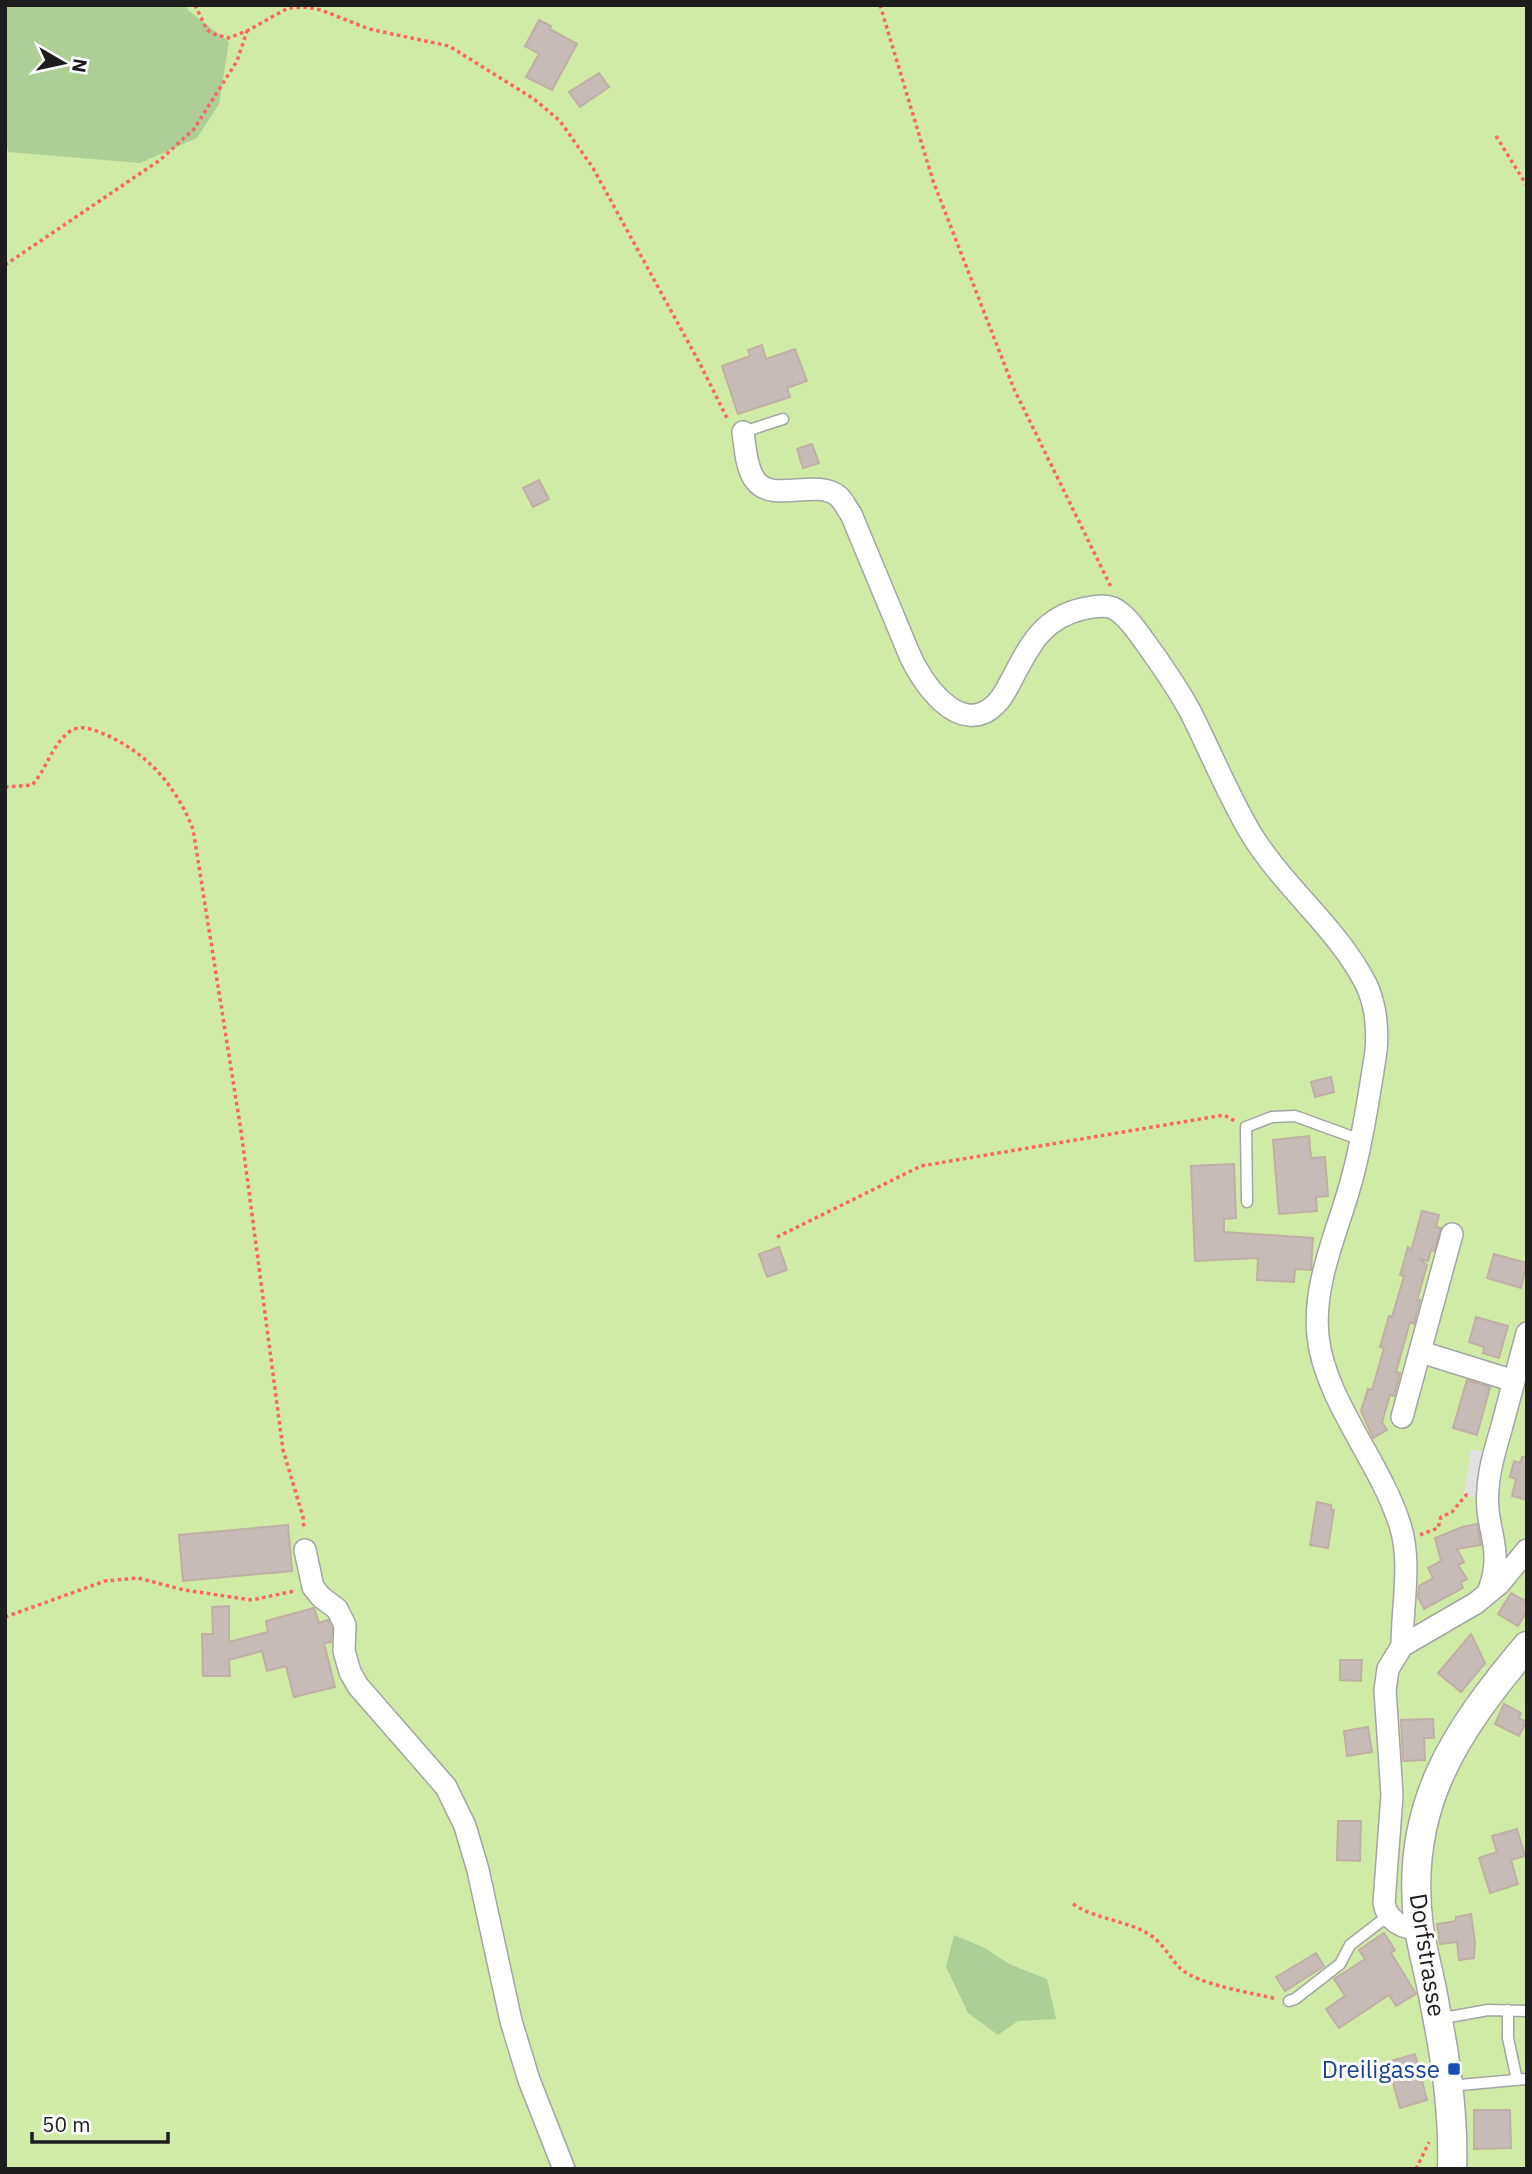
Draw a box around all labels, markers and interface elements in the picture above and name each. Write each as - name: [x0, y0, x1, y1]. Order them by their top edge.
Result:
- north arrow: [28, 28, 98, 98]
- text: N: [67, 57, 93, 74]
- street label: Dorfstrasse: [1402, 1891, 1454, 2019]
- place label: Dreiligasse: [1322, 2053, 1440, 2085]
- marker: Dreiligasse: [1446, 2061, 1462, 2077]
- scale bar: [32, 2100, 168, 2144]
- text: 50 m: [42, 2110, 91, 2138]

